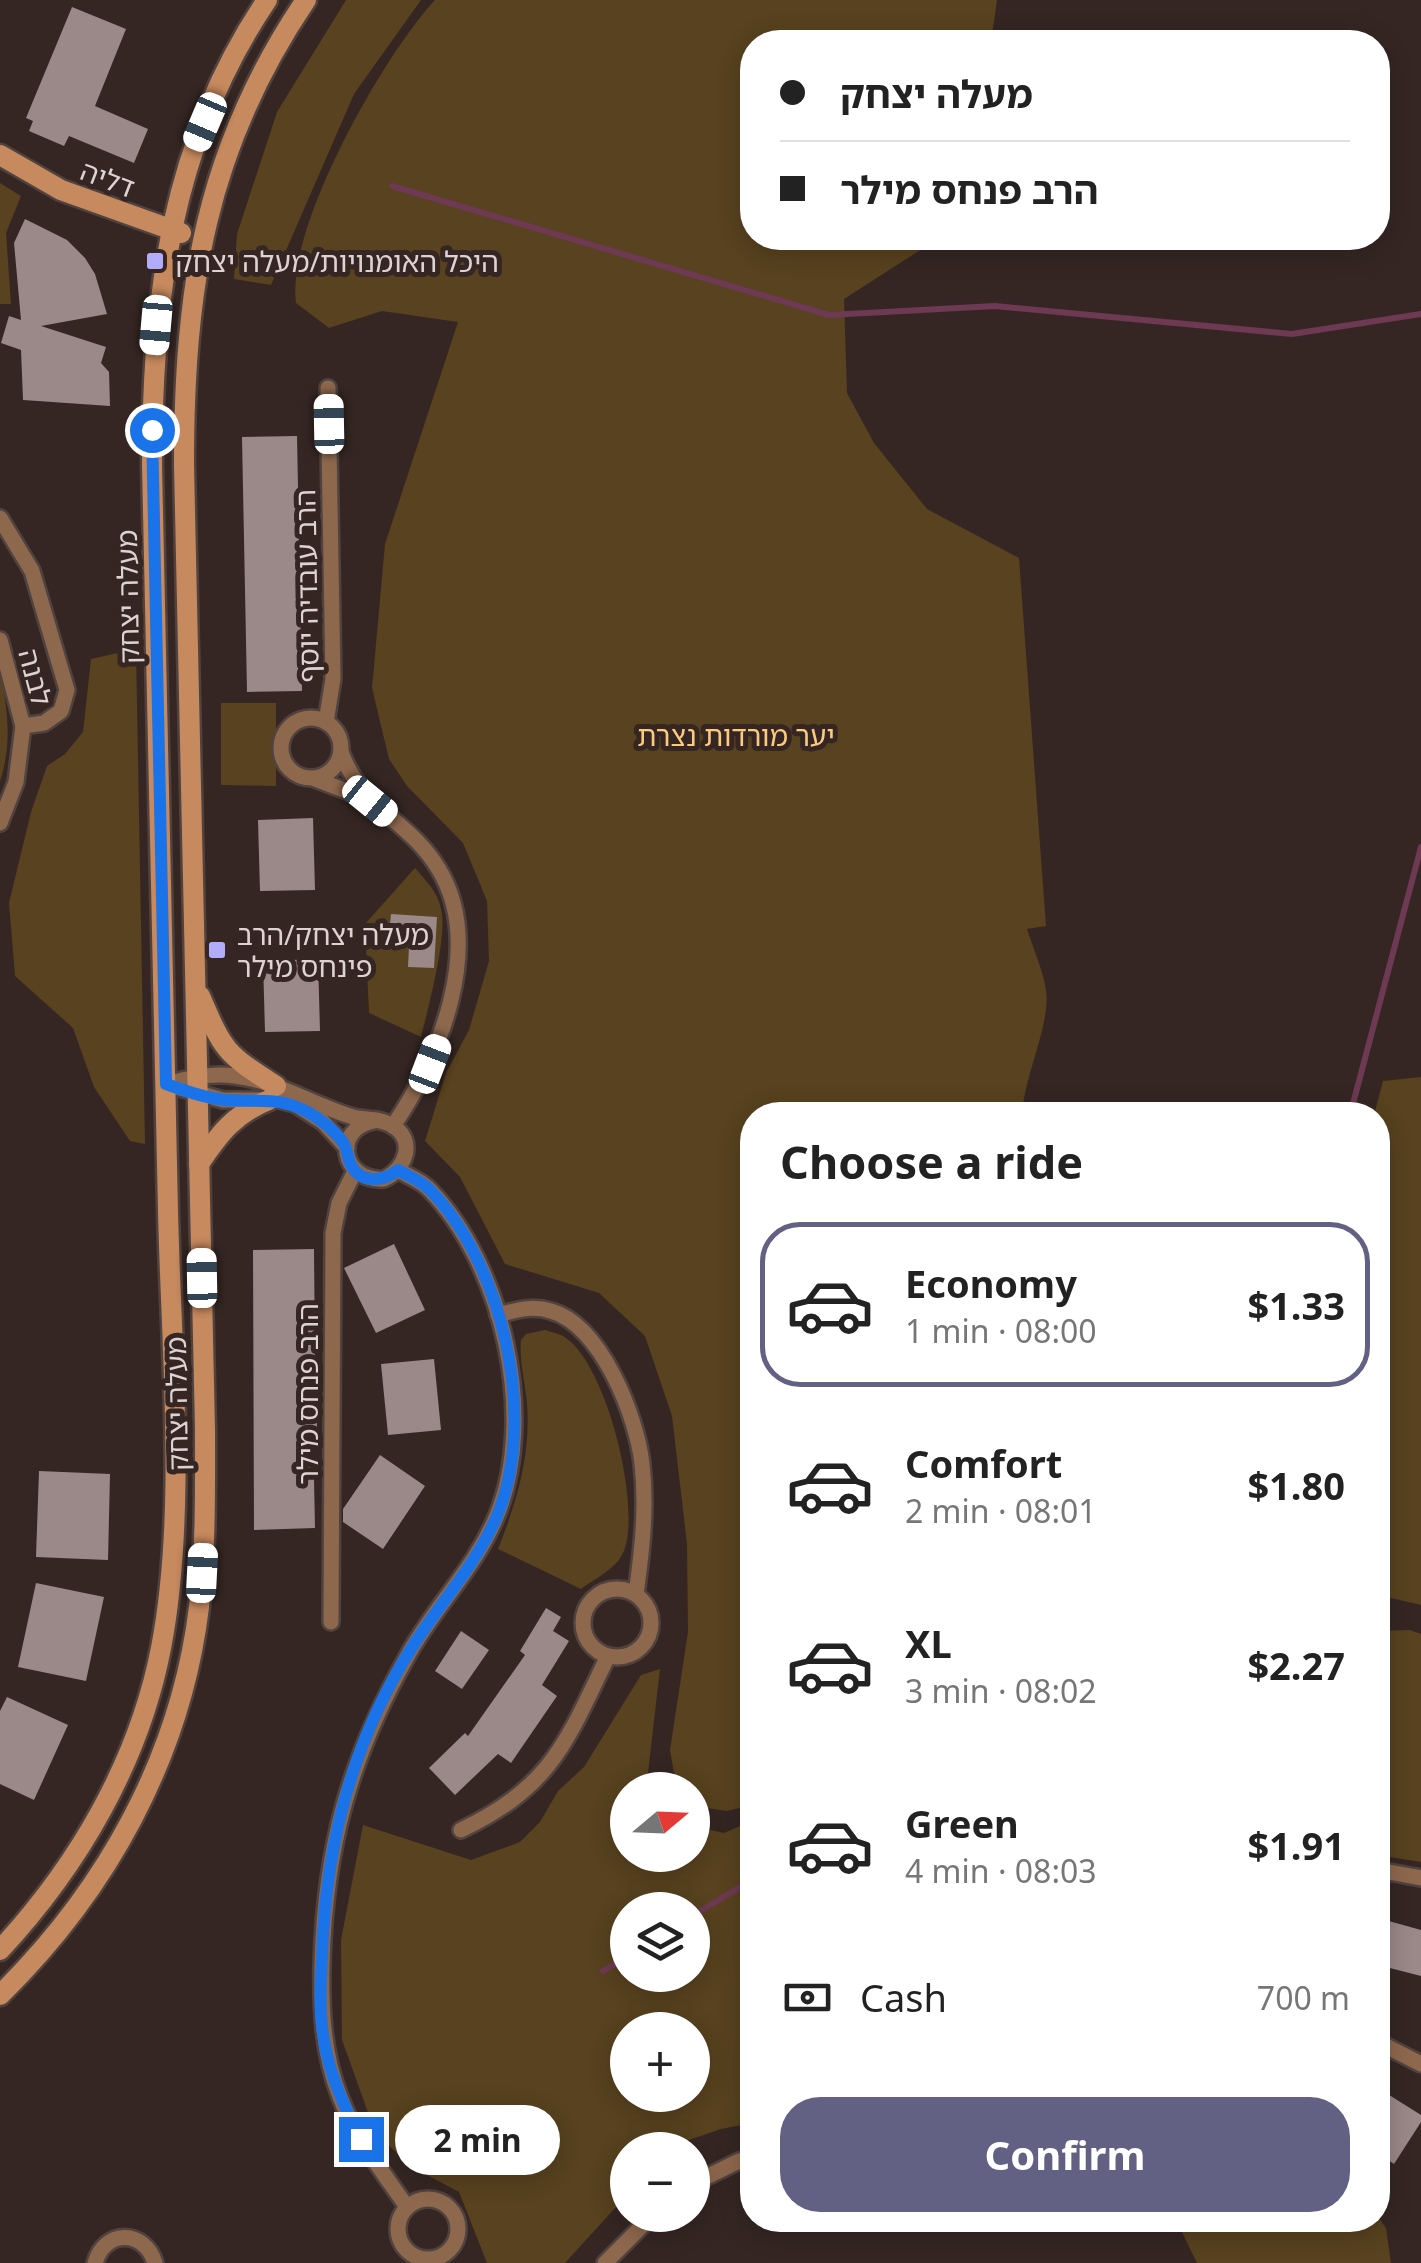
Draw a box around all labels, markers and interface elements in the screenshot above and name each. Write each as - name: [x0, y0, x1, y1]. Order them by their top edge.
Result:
- text: מעלה יצחק: [840, 67, 1033, 119]
- car: [179, 89, 231, 155]
- street label: דליה: [75, 150, 141, 206]
- text: הרב פנחס מילר: [840, 163, 1099, 215]
- place label: היכל האומנויות/מעלה יצחק: [175, 242, 499, 280]
- marker: היכל האומנויות/מעלה יצחק: [144, 250, 166, 272]
- car: [138, 294, 174, 356]
- car: [313, 394, 345, 454]
- route start: [130, 408, 175, 453]
- street label: הרב עובדיה יוסף: [285, 489, 327, 683]
- street label: מעלה יצחק: [107, 529, 147, 665]
- street label: לבנה: [10, 644, 62, 710]
- park label: יער מורדות נצרת: [637, 716, 835, 754]
- car: [337, 770, 403, 832]
- place label: מעלה יצחק/הרב פינחס מילר: [237, 915, 429, 985]
- marker: מעלה יצחק/הרב פינחס מילר: [206, 939, 228, 961]
- car: [405, 1031, 455, 1097]
- text: Choose a ride: [780, 1131, 1083, 1192]
- car: [186, 1248, 218, 1308]
- text: Economy: [905, 1257, 1077, 1309]
- icon: car: [785, 1260, 875, 1350]
- text: $1.33: [1247, 1279, 1345, 1331]
- street label: הרב פנחס מילר: [288, 1303, 326, 1485]
- text: 1 min · 08:00: [905, 1309, 1097, 1352]
- street label: מעלה יצחק: [156, 1336, 196, 1472]
- text: Comfort: [905, 1437, 1062, 1489]
- icon: car: [785, 1440, 875, 1530]
- text: $1.80: [1247, 1459, 1345, 1511]
- text: 2 min · 08:01: [905, 1489, 1097, 1532]
- car: [185, 1542, 219, 1604]
- text: XL: [905, 1617, 952, 1669]
- icon: car: [785, 1620, 875, 1710]
- text: $2.27: [1247, 1639, 1345, 1691]
- text: 3 min · 08:02: [905, 1669, 1097, 1712]
- north arrow: [610, 1772, 710, 1872]
- map controls: [610, 1772, 710, 2232]
- text: Green: [905, 1797, 1019, 1849]
- icon: car: [785, 1800, 875, 1890]
- text: $1.91: [1247, 1819, 1345, 1871]
- text: 4 min · 08:03: [905, 1849, 1097, 1892]
- button: layers: [610, 1892, 710, 1992]
- icon: cash: [780, 1970, 835, 2025]
- text: Cash: [860, 1971, 947, 2023]
- text: 700 m: [1257, 1976, 1350, 2019]
- button: +: [610, 2012, 710, 2112]
- button: Confirm: [780, 2097, 1350, 2212]
- callout: 2 min: [396, 2104, 561, 2174]
- route end: [339, 2117, 384, 2162]
- text: 2 min: [433, 2118, 522, 2161]
- button: −: [610, 2132, 710, 2232]

